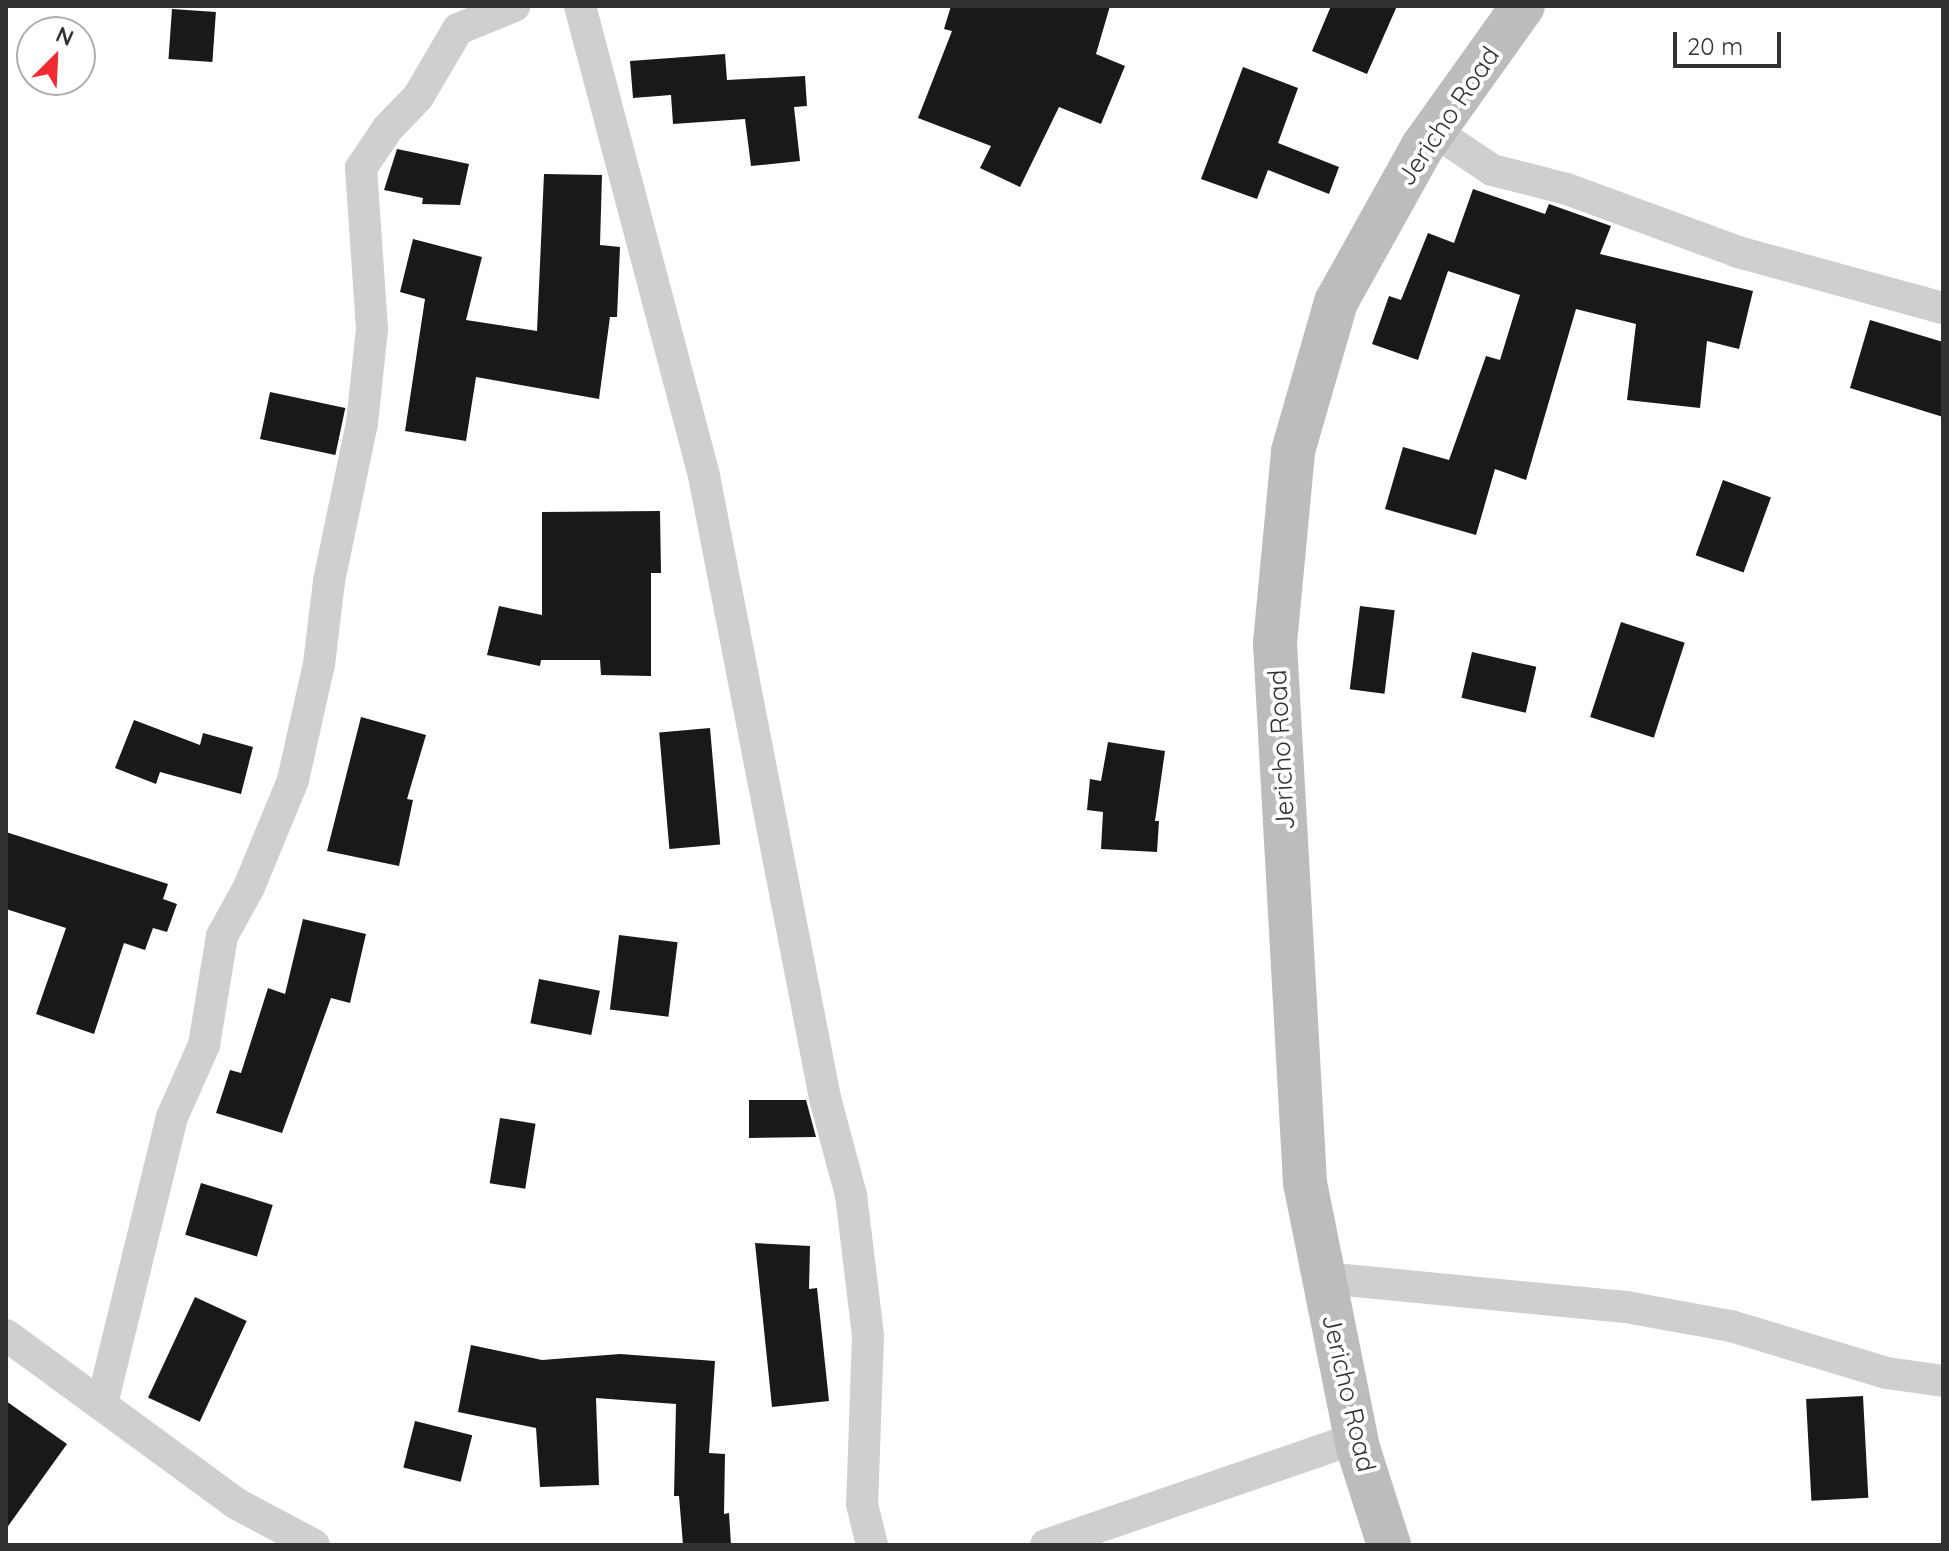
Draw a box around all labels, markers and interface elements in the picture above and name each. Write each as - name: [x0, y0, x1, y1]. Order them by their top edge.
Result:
- north arrow: [16, 16, 96, 96]
- scale bar: [1677, 16, 1785, 66]
- text: N: [52, 20, 78, 52]
- text: 20 m: [1687, 31, 1743, 61]
- street label: Jericho Road: [1390, 41, 1506, 191]
- street label: Jericho Road: [1261, 669, 1301, 831]
- street label: Jericho Road: [1316, 1311, 1382, 1475]

